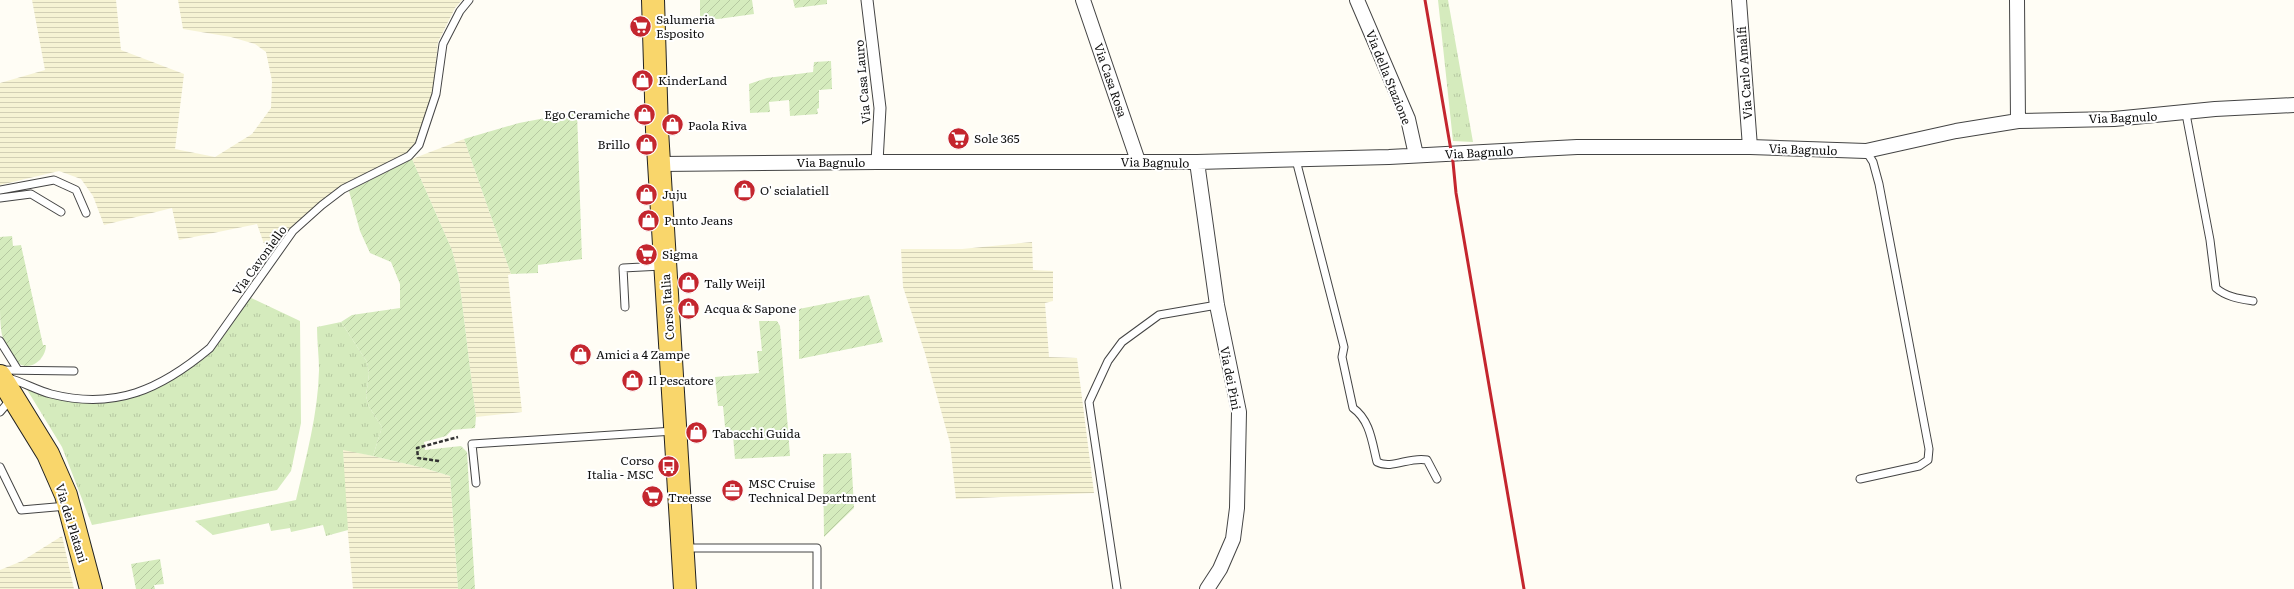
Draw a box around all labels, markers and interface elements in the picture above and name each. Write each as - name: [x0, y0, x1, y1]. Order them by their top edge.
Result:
- place label: Salumeria Esposito: [656, 10, 715, 42]
- supermarket icon: Salumeria Esposito: [628, 13, 654, 39]
- street label: Via Carlo Amalfi: [1732, 26, 1756, 120]
- street label: Via della Stazione: [1362, 27, 1416, 127]
- street label: Via Casa Lauro: [849, 39, 875, 125]
- street label: Via Casa Rosa: [1090, 40, 1132, 120]
- shop icon: KinderLand: [630, 67, 656, 93]
- place label: KinderLand: [658, 71, 728, 89]
- shop icon: Ego Ceramiche: [632, 101, 658, 127]
- place label: Ego Ceramiche: [544, 105, 630, 123]
- street label: Via Bagnulo: [2088, 107, 2158, 127]
- shop icon: Paola Riva: [660, 112, 686, 138]
- place label: Paola Riva: [688, 116, 748, 134]
- supermarket icon: Sole 365: [945, 125, 971, 151]
- place label: Sole 365: [974, 129, 1020, 147]
- shop icon: Brillo: [633, 131, 659, 157]
- place label: Brillo: [597, 135, 630, 153]
- street label: Via Bagnulo: [1768, 139, 1838, 159]
- street label: Via Bagnulo: [1444, 141, 1514, 163]
- street label: Via Bagnulo: [1120, 152, 1190, 172]
- street label: Via Bagnulo: [797, 153, 865, 171]
- shop icon: O' scialatiell: [732, 177, 758, 203]
- shop icon: Juju: [634, 181, 660, 207]
- place label: O' scialatiell: [760, 181, 829, 199]
- place label: Juju: [662, 185, 688, 203]
- shop icon: Punto Jeans: [635, 207, 661, 233]
- place label: Punto Jeans: [664, 211, 733, 229]
- street label: Via Cavoniello: [227, 221, 291, 299]
- supermarket icon: Sigma: [633, 241, 659, 267]
- place label: Sigma: [662, 245, 699, 263]
- shop icon: Tally Weijl: [675, 270, 701, 296]
- street label: Corso Italia: [656, 273, 678, 341]
- place label: Tally Weijl: [704, 274, 765, 292]
- shop icon: Acqua & Sapone: [676, 295, 702, 321]
- place label: Acqua & Sapone: [704, 299, 796, 317]
- shop icon: Amici a 4 Zampe: [567, 341, 593, 367]
- place label: Amici a 4 Zampe: [596, 345, 690, 363]
- street label: Via dei Pini: [1216, 345, 1246, 411]
- shop icon: Il Pescatore: [619, 367, 645, 393]
- place label: Il Pescatore: [648, 371, 714, 389]
- shop icon: Tabacchi Guida: [683, 420, 709, 446]
- place label: Tabacchi Guida: [712, 424, 801, 442]
- place label: Corso Italia - MSC: [587, 451, 654, 483]
- bus stop icon: Corso Italia - MSC: [656, 454, 682, 480]
- place label: MSC Cruise Technical Department: [748, 474, 876, 506]
- office icon: MSC Cruise Technical Department: [719, 477, 745, 503]
- street label: Via dei Platani: [51, 481, 93, 565]
- supermarket icon: Treesse: [639, 484, 665, 510]
- place label: Treesse: [668, 488, 711, 506]

